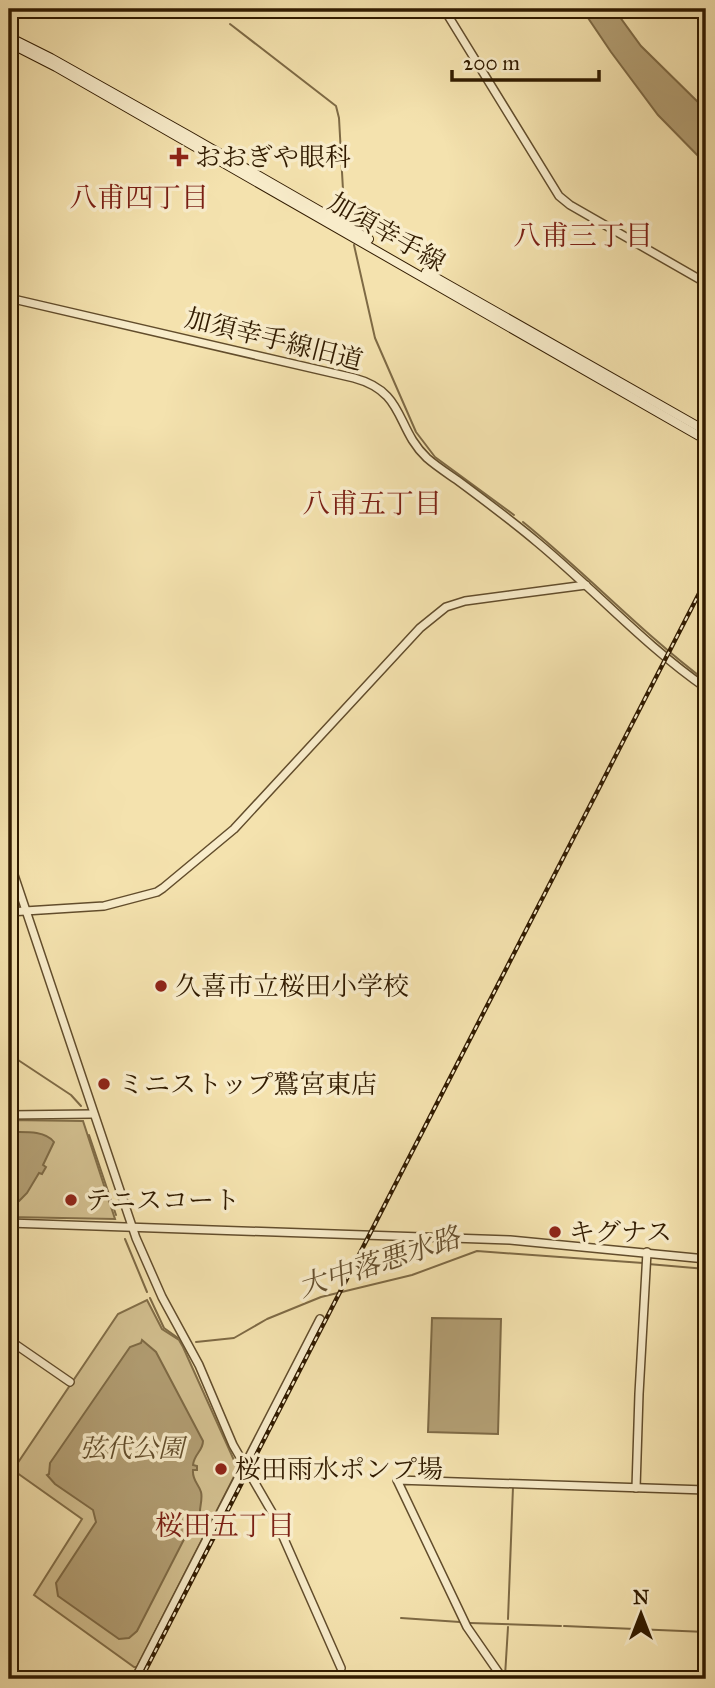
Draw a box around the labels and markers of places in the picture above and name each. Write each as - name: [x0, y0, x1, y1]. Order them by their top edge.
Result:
- place label: おおぎや眼科: [195, 141, 351, 173]
- marker: おおぎや眼科: [169, 147, 189, 167]
- place label: 久喜市立桜田小学校: [175, 970, 409, 1002]
- marker: 久喜市立桜田小学校: [153, 978, 169, 994]
- place label: ミニストップ鷲宮東店: [118, 1068, 377, 1100]
- marker: ミニストップ鷲宮東店: [96, 1076, 112, 1092]
- place label: テニスコート: [85, 1184, 240, 1216]
- marker: テニスコート: [63, 1192, 79, 1208]
- place label: キグナス: [569, 1216, 672, 1248]
- marker: キグナス: [547, 1224, 563, 1240]
- place label: 桜田雨水ポンプ場: [235, 1453, 443, 1485]
- marker: 桜田雨水ポンプ場: [213, 1461, 229, 1477]

